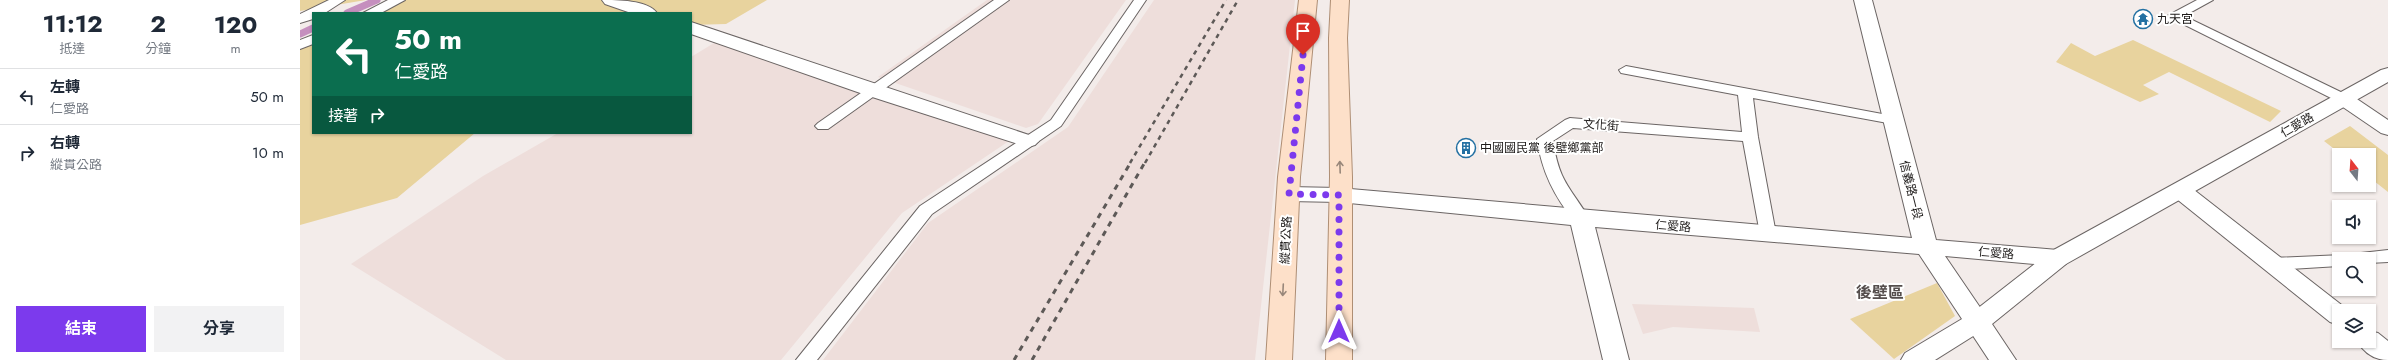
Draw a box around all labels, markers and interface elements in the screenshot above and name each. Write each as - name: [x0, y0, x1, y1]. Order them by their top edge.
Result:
- text: 11:12: [43, 6, 103, 41]
- text: 2: [150, 6, 166, 41]
- text: 120: [214, 7, 258, 42]
- temple icon: 九天宮: [2132, 8, 2154, 30]
- place label: 九天宮: [2157, 10, 2193, 28]
- pin: [1286, 14, 1320, 55]
- text: 50 m: [394, 19, 462, 60]
- icon: arrive: [1292, 20, 1314, 42]
- icon: left: [328, 28, 380, 80]
- text: 抵達: [60, 39, 86, 58]
- text: 分鐘: [145, 39, 171, 58]
- text: m: [231, 39, 241, 58]
- text: 仁愛路: [394, 59, 448, 85]
- text: 左轉: [50, 76, 80, 98]
- icon: left: [16, 86, 38, 108]
- text: 50 m: [250, 86, 284, 108]
- text: 仁愛路: [50, 99, 89, 118]
- icon: right: [366, 104, 388, 126]
- text: 接著: [328, 105, 358, 127]
- street label: 仁愛路: [2277, 108, 2317, 142]
- street label: 文化街: [1582, 115, 1620, 135]
- text: 右轉: [50, 132, 80, 154]
- building icon: 中國國民黨 後壁鄉黨部: [1455, 137, 1477, 159]
- place label: 中國國民黨 後壁鄉黨部: [1480, 139, 1604, 157]
- icon: right: [16, 142, 38, 164]
- text: 10 m: [252, 142, 284, 164]
- north arrow: [2332, 148, 2376, 192]
- map controls: [2332, 148, 2376, 348]
- text: 縱貫公路: [50, 155, 102, 174]
- street label: 信義路一段: [1895, 159, 1927, 221]
- one-way arrow: [1336, 161, 1344, 174]
- button: sound: [2332, 200, 2376, 244]
- street label: 仁愛路: [1654, 215, 1692, 237]
- street label: 縱貫公路: [1276, 216, 1296, 264]
- street label: 仁愛路: [1977, 242, 2015, 264]
- button: search: [2332, 252, 2376, 296]
- district label: 後壁區: [1856, 281, 1904, 304]
- one-way arrow: [1280, 283, 1287, 296]
- button: layers: [2332, 304, 2376, 348]
- button: 結束: [16, 306, 146, 352]
- button: 分享: [154, 306, 284, 352]
- position arrow: [1318, 310, 1360, 352]

